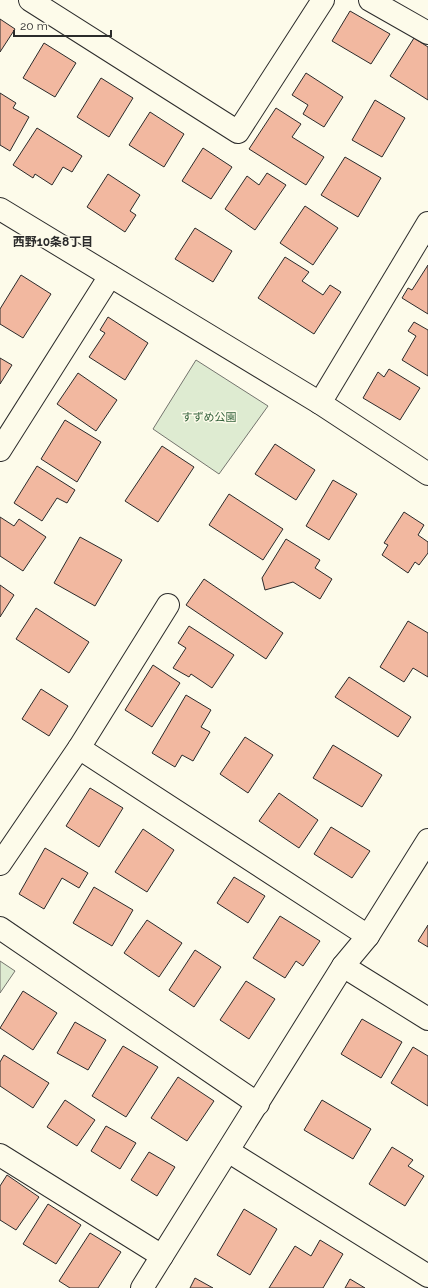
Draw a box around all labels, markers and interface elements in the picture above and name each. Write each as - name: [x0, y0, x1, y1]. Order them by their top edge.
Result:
- scale bar: [14, 12, 111, 38]
- text: 20 m: [20, 19, 48, 33]
- district label: 西野10条8丁目: [13, 235, 93, 249]
- park label: すずめ公園: [182, 411, 237, 424]

